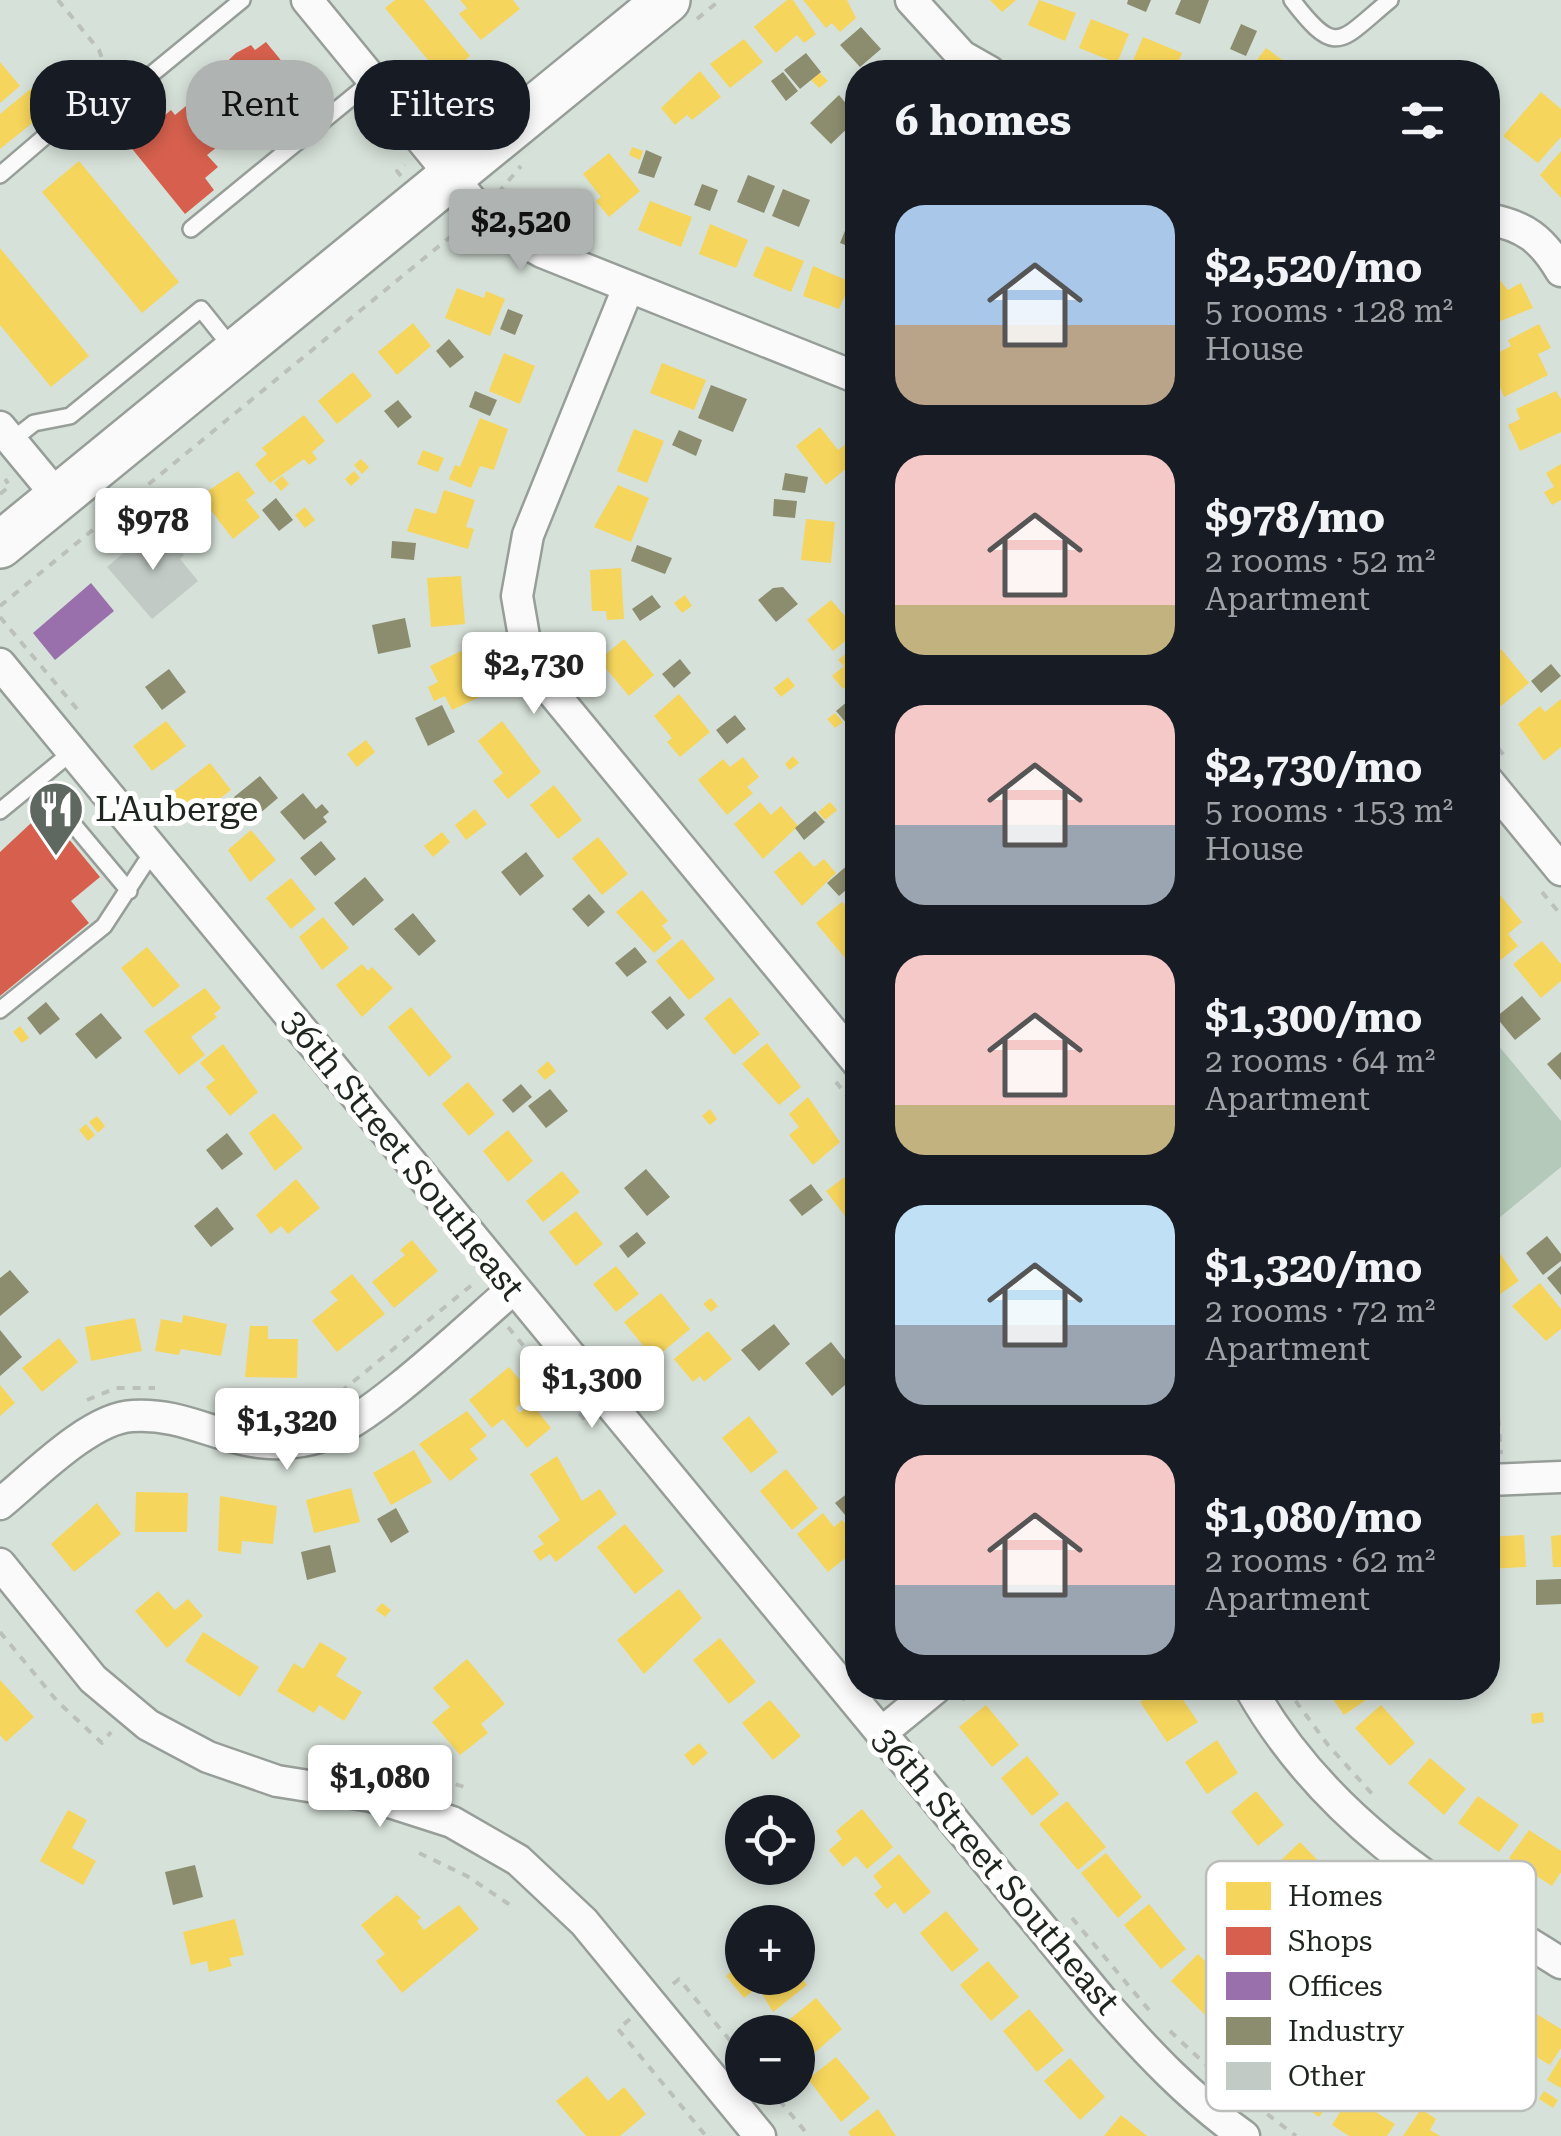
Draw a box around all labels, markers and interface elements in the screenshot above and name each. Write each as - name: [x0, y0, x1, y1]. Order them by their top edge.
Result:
- chip: Buy: [30, 60, 166, 150]
- chip: Rent: [186, 60, 334, 150]
- chip: Filters: [354, 60, 530, 150]
- icon: filters: [1395, 93, 1450, 148]
- text: 6 homes: [895, 96, 1071, 145]
- pin: $2,520: [440, 189, 602, 274]
- text: $2,520: [471, 202, 571, 240]
- text: $2,520/mo: [1205, 243, 1422, 292]
- icon: home: [975, 245, 1095, 365]
- text: 5 rooms · 128 m²: [1205, 292, 1453, 330]
- text: House: [1205, 330, 1304, 368]
- pin: $978: [94, 488, 212, 573]
- text: $978/mo: [1205, 493, 1385, 542]
- icon: home: [975, 495, 1095, 615]
- text: $978: [117, 501, 189, 539]
- text: 2 rooms · 52 m²: [1205, 542, 1435, 580]
- text: Apartment: [1205, 580, 1370, 618]
- pin: $2,730: [453, 632, 615, 717]
- text: $2,730: [484, 645, 584, 683]
- text: $2,730/mo: [1205, 743, 1422, 792]
- icon: home: [975, 745, 1095, 865]
- restaurant icon: L'Auberge: [26, 779, 86, 858]
- place label: L'Auberge: [95, 789, 258, 830]
- text: 5 rooms · 153 m²: [1205, 792, 1453, 830]
- text: House: [1205, 830, 1304, 868]
- text: $1,300/mo: [1205, 993, 1422, 1042]
- icon: home: [975, 995, 1095, 1115]
- street label: 36th Street Southeast: [273, 1001, 533, 1309]
- text: 2 rooms · 64 m²: [1205, 1042, 1435, 1080]
- text: Apartment: [1205, 1080, 1370, 1118]
- text: $1,320/mo: [1205, 1243, 1422, 1292]
- icon: home: [975, 1245, 1095, 1365]
- text: 2 rooms · 72 m²: [1205, 1292, 1435, 1330]
- text: Apartment: [1205, 1330, 1370, 1368]
- pin: $1,300: [511, 1346, 673, 1431]
- text: $1,300: [542, 1359, 642, 1397]
- pin: $1,320: [206, 1388, 368, 1473]
- text: $1,320: [237, 1401, 337, 1439]
- text: $1,080/mo: [1205, 1493, 1422, 1542]
- icon: home: [975, 1495, 1095, 1615]
- text: 2 rooms · 62 m²: [1205, 1542, 1435, 1580]
- text: Apartment: [1205, 1580, 1370, 1618]
- street label: 36th Street Southeast: [864, 1719, 1128, 2023]
- pin: $1,080: [299, 1745, 461, 1830]
- text: $1,080: [330, 1758, 430, 1796]
- map controls: [725, 1795, 815, 2105]
- button: locate: [725, 1795, 815, 1885]
- legend: [1206, 1861, 1536, 2111]
- text: Homes: [1288, 1880, 1382, 1913]
- button: +: [725, 1905, 815, 1995]
- text: Shops: [1288, 1925, 1372, 1958]
- text: Offices: [1288, 1970, 1383, 2003]
- button: −: [725, 2015, 815, 2105]
- text: Industry: [1288, 2015, 1405, 2048]
- text: Other: [1288, 2060, 1366, 2093]

